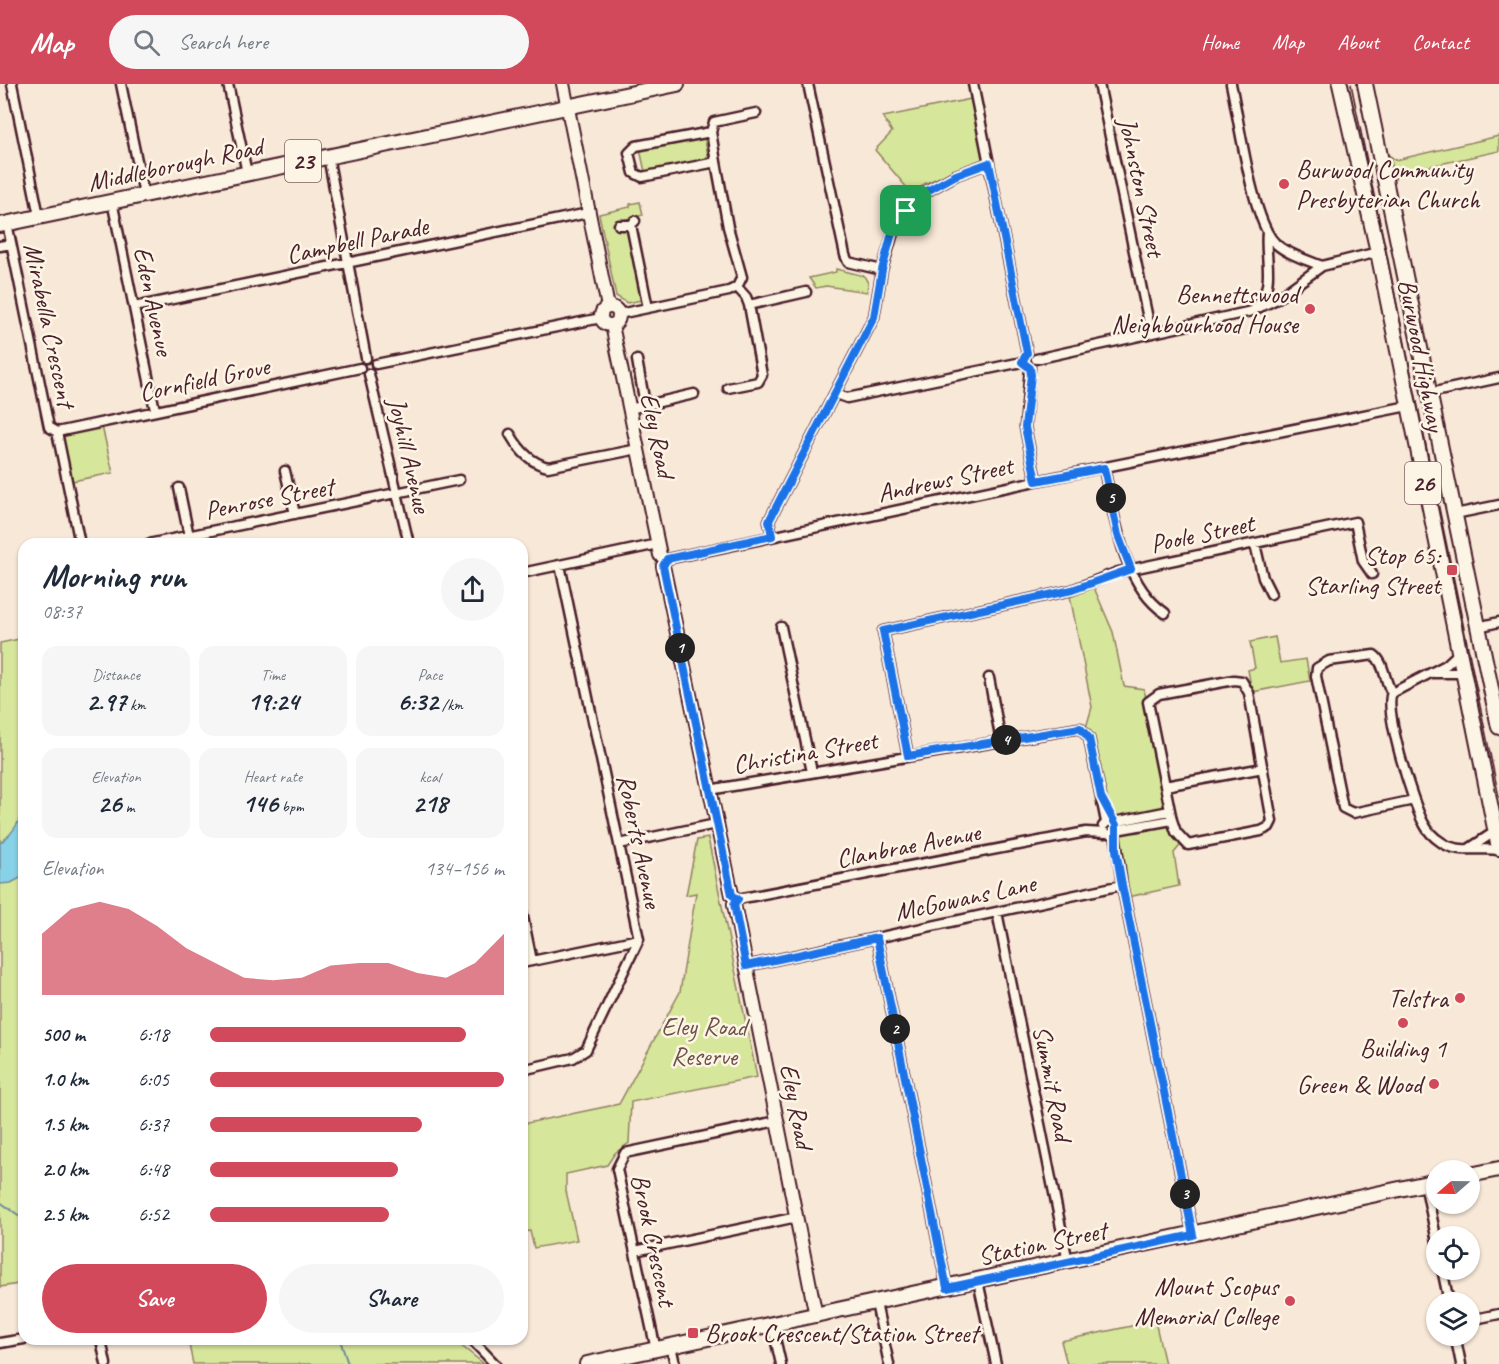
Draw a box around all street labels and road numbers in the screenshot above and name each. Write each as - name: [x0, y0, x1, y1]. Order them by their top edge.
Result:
- street label: Johnston Street: [1110, 113, 1173, 262]
- street label: Middleborough Road: [85, 129, 269, 199]
- road number: 23: [285, 140, 321, 182]
- street label: Campbell Parade: [283, 209, 432, 272]
- street label: Mirabella Crescent: [16, 240, 84, 413]
- street label: Eden Avenue: [126, 244, 182, 361]
- street label: Burwood Highway: [1391, 276, 1453, 436]
- street label: Cornfield Grove: [136, 349, 275, 409]
- street label: Eley Road: [632, 390, 683, 484]
- street label: Joyhill Avenue: [380, 392, 439, 517]
- street label: Andrews Street: [875, 449, 1018, 510]
- road number: 26: [1405, 462, 1441, 504]
- street label: Penrose Street: [202, 469, 340, 527]
- street label: Poole Street: [1147, 506, 1259, 561]
- street label: Christina Street: [730, 723, 882, 781]
- street label: Roberts Avenue: [609, 771, 670, 912]
- street label: Clanbrae Avenue: [833, 815, 984, 876]
- street label: McGowans Lane: [892, 866, 1041, 928]
- street label: Summit Road: [1025, 1023, 1081, 1147]
- street label: Eley Road: [772, 1061, 822, 1155]
- street label: Brook Crescent: [623, 1171, 684, 1311]
- street label: Station Street: [975, 1213, 1113, 1273]

